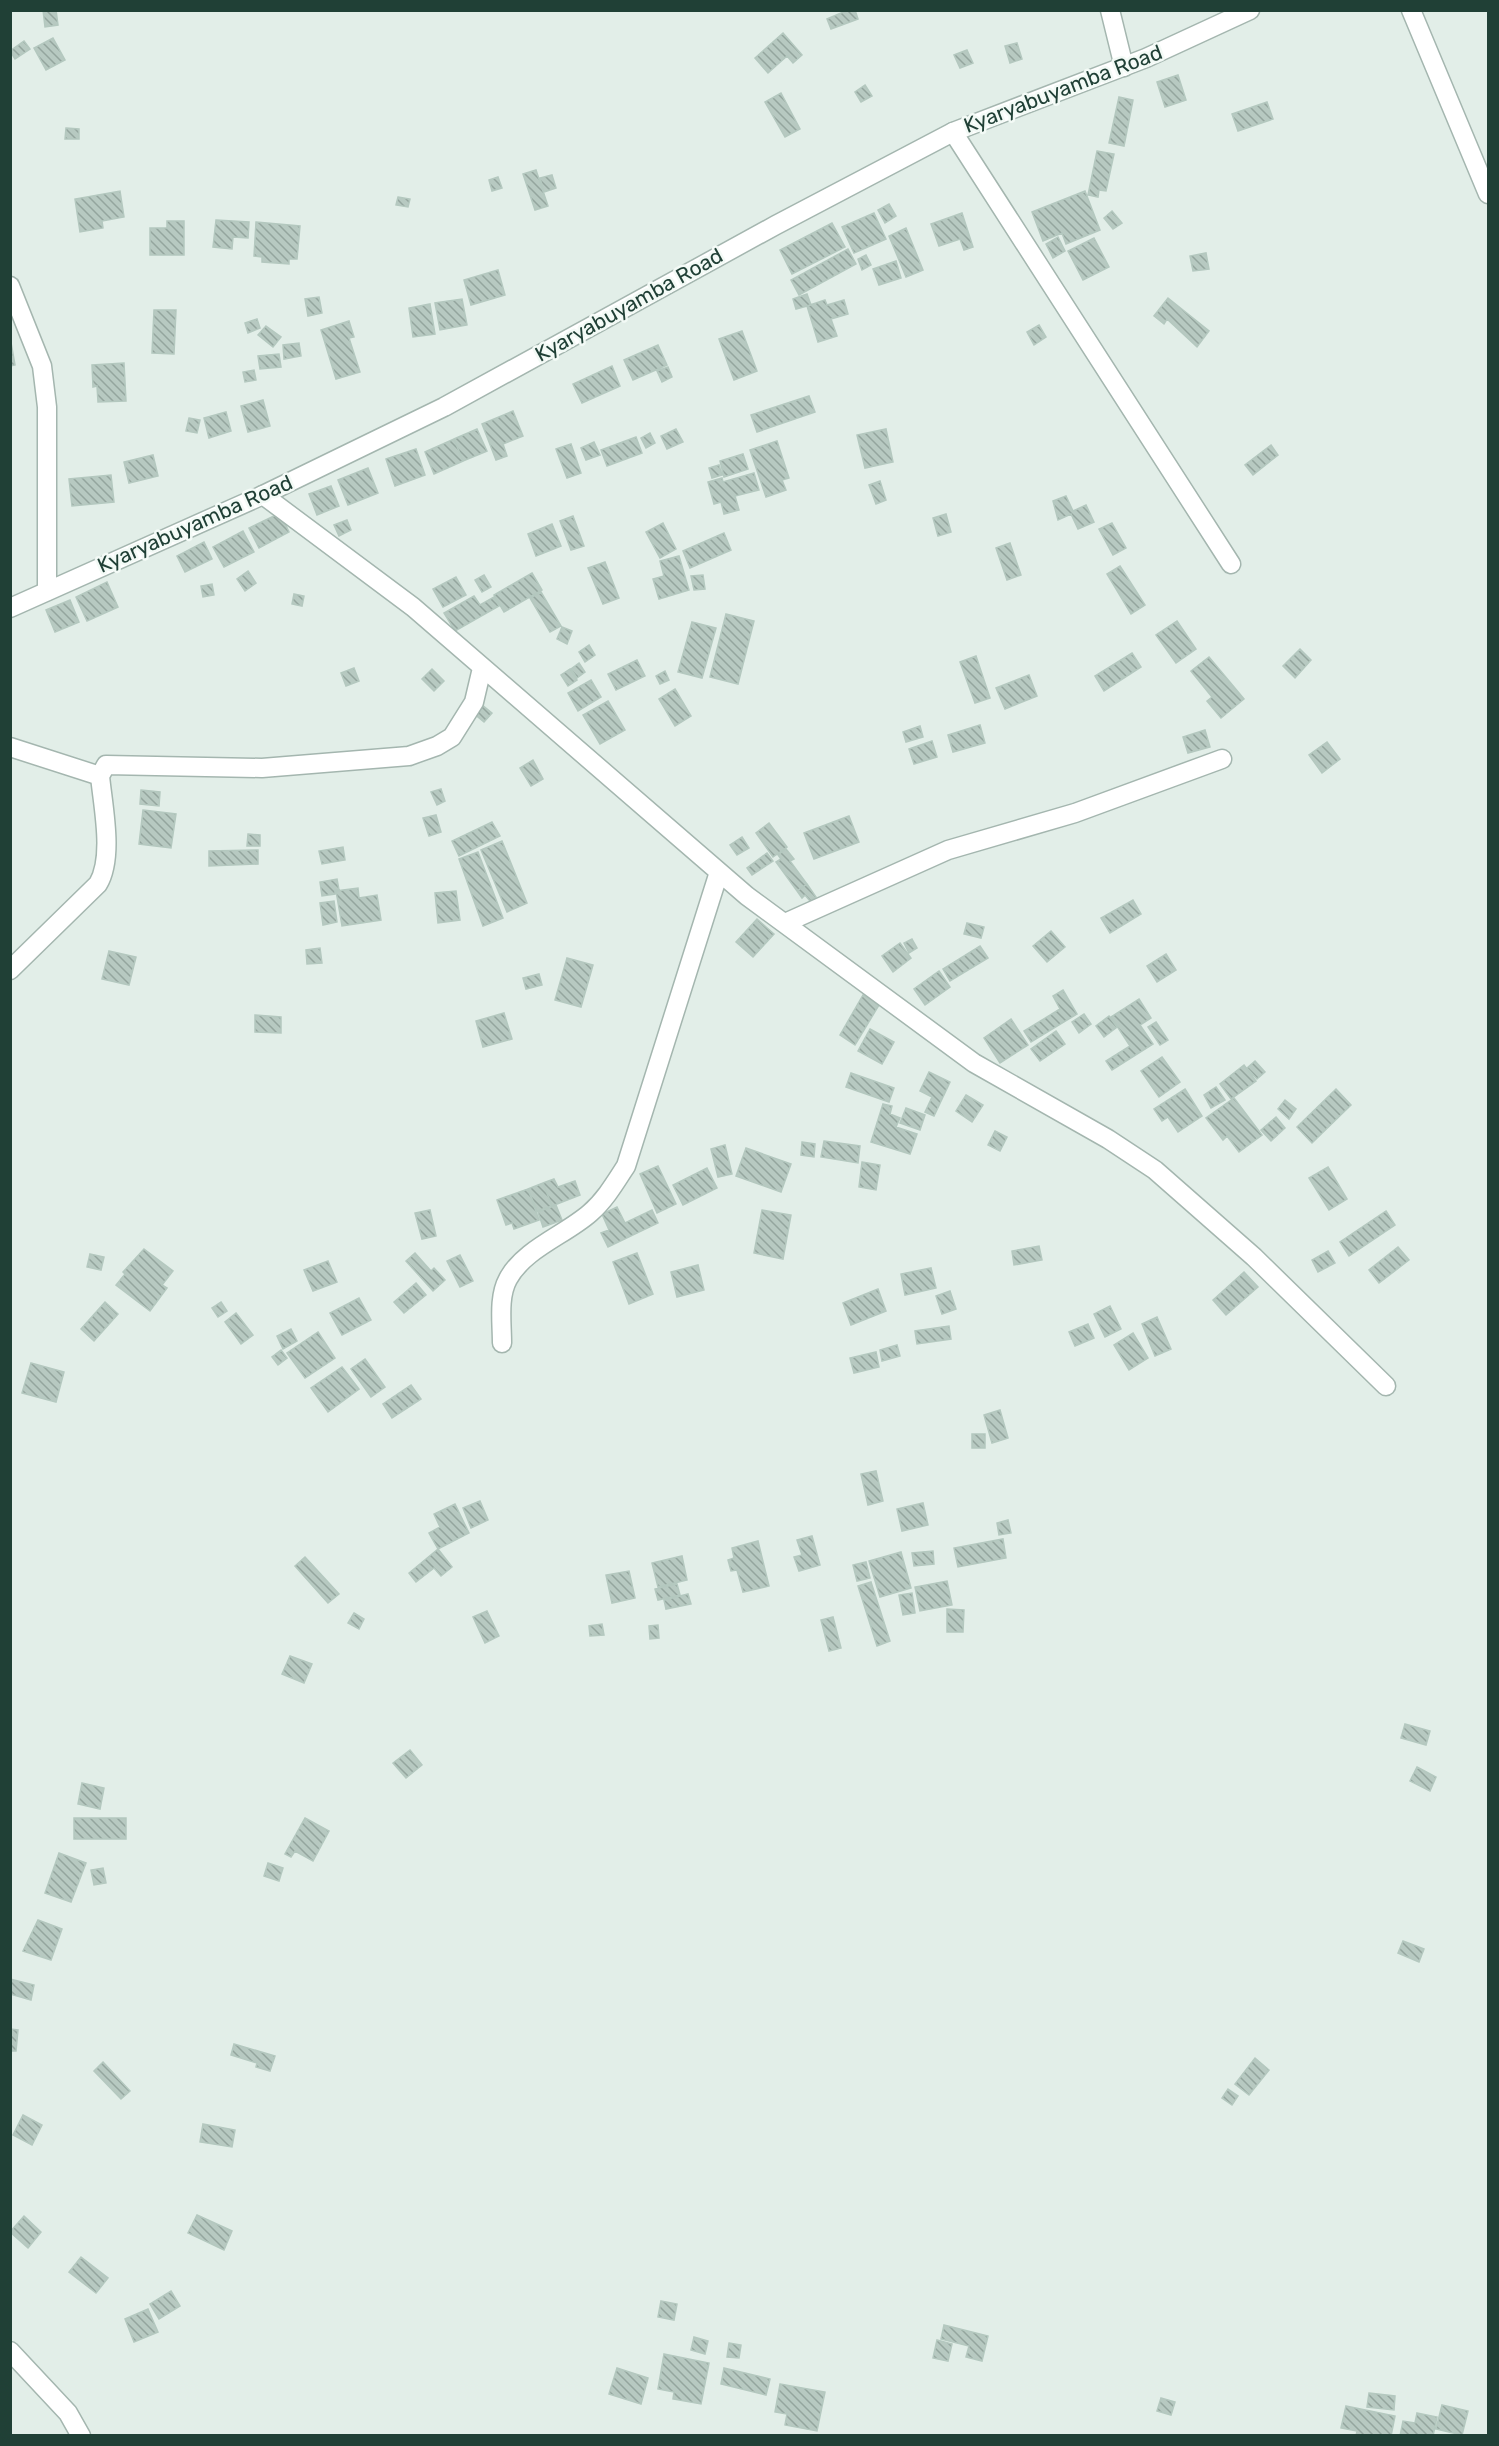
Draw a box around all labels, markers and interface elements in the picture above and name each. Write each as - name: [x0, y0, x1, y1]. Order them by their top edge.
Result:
- street label: Kyaryabuyamba Road: [960, 39, 1166, 138]
- street label: Kyaryabuyamba Road: [531, 243, 727, 367]
- street label: Kyaryabuyamba Road: [93, 469, 296, 578]

